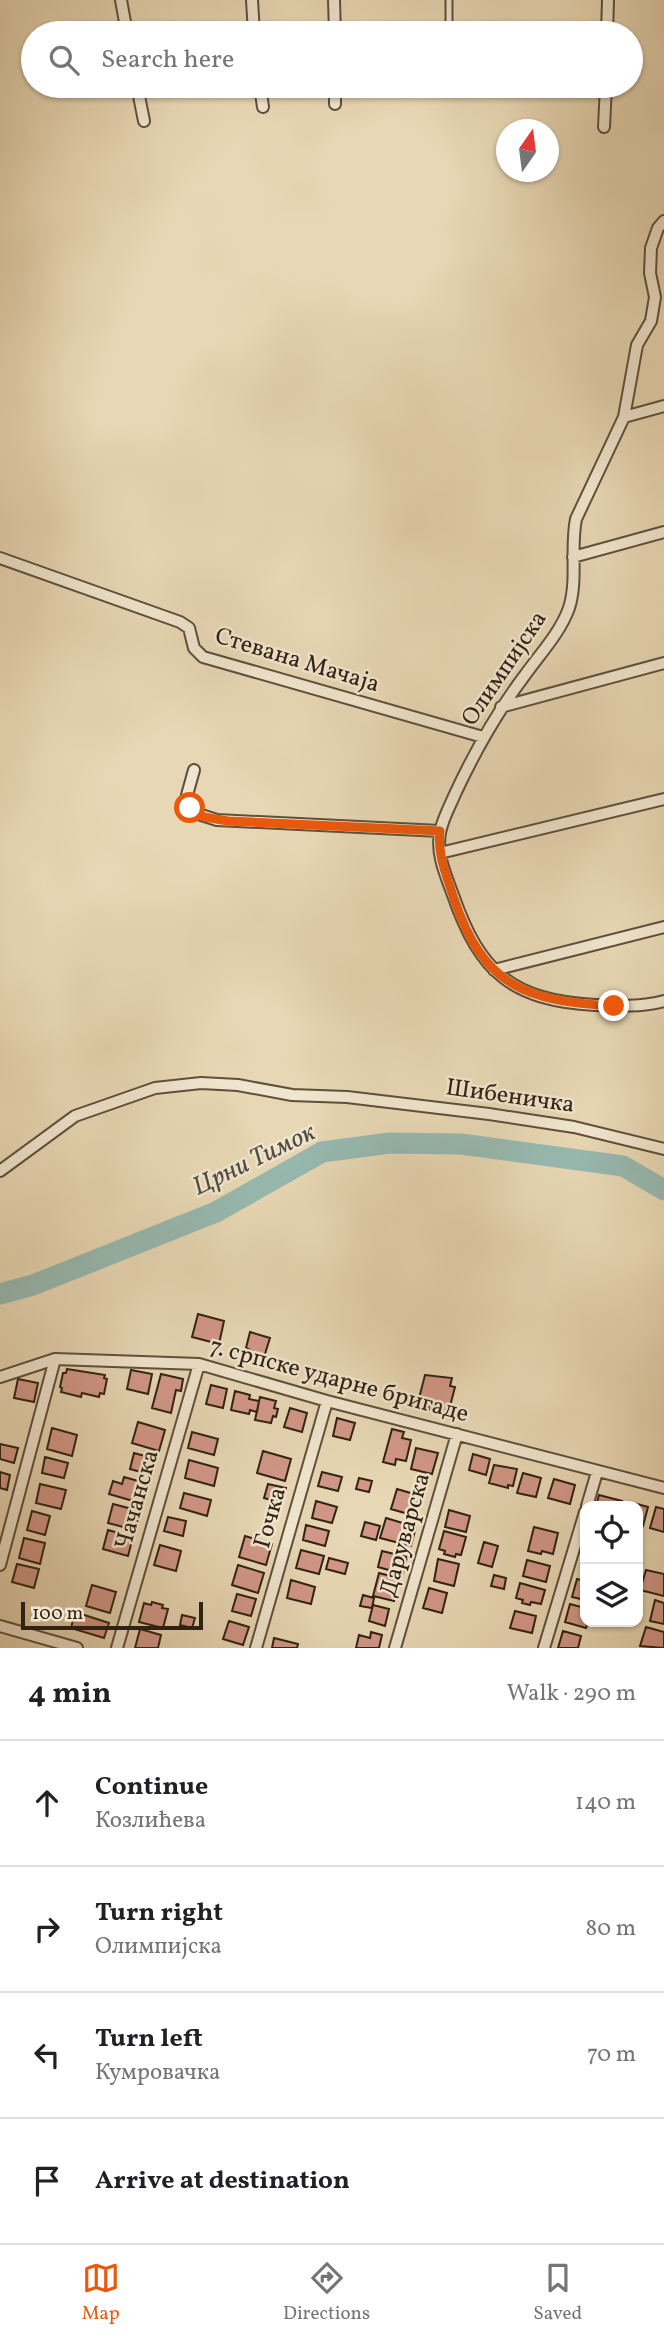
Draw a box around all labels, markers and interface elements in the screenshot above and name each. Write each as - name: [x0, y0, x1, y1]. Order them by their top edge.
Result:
- search box: [21, 21, 643, 98]
- icon: search: [45, 41, 83, 79]
- text: Search here: [101, 42, 234, 78]
- north arrow: [496, 119, 559, 182]
- street label: Олимпијска: [454, 605, 556, 733]
- street label: Стевана Мачаја: [210, 620, 384, 702]
- route start: [174, 792, 205, 823]
- route end: [598, 990, 629, 1021]
- street label: Шибеничка: [443, 1071, 577, 1123]
- water label: Црни Тимок: [187, 1115, 322, 1205]
- street label: 7. српске ударне бригаде: [206, 1330, 472, 1432]
- street label: Чачанска: [108, 1446, 168, 1554]
- street label: Даруварска: [372, 1469, 440, 1601]
- street label: Гочка: [246, 1483, 296, 1553]
- map controls: [580, 1501, 643, 1627]
- button: locate: [580, 1501, 643, 1564]
- button: layers: [580, 1564, 643, 1627]
- scale bar: [21, 1599, 203, 1631]
- text: 100 m: [32, 1601, 83, 1627]
- text: 4 min: [28, 1673, 112, 1715]
- text: Walk · 290 m: [507, 1678, 636, 1710]
- text: Continue: [95, 1769, 208, 1805]
- icon: ahead: [28, 1784, 66, 1822]
- text: 140 m: [575, 1787, 636, 1819]
- text: Козлићева: [95, 1805, 206, 1837]
- text: Turn right: [95, 1895, 223, 1931]
- icon: right: [28, 1910, 66, 1948]
- text: 80 m: [586, 1913, 636, 1945]
- text: Олимпијска: [95, 1931, 222, 1963]
- text: Turn left: [95, 2021, 203, 2057]
- icon: left: [28, 2036, 66, 2074]
- text: 70 m: [587, 2039, 636, 2071]
- text: Кумровачка: [95, 2057, 220, 2089]
- icon: arrive: [28, 2162, 66, 2200]
- text: Arrive at destination: [95, 2163, 350, 2199]
- tab: Map: [82, 2259, 120, 2327]
- tab: Directions: [283, 2259, 370, 2327]
- tab: Saved: [533, 2259, 582, 2327]

